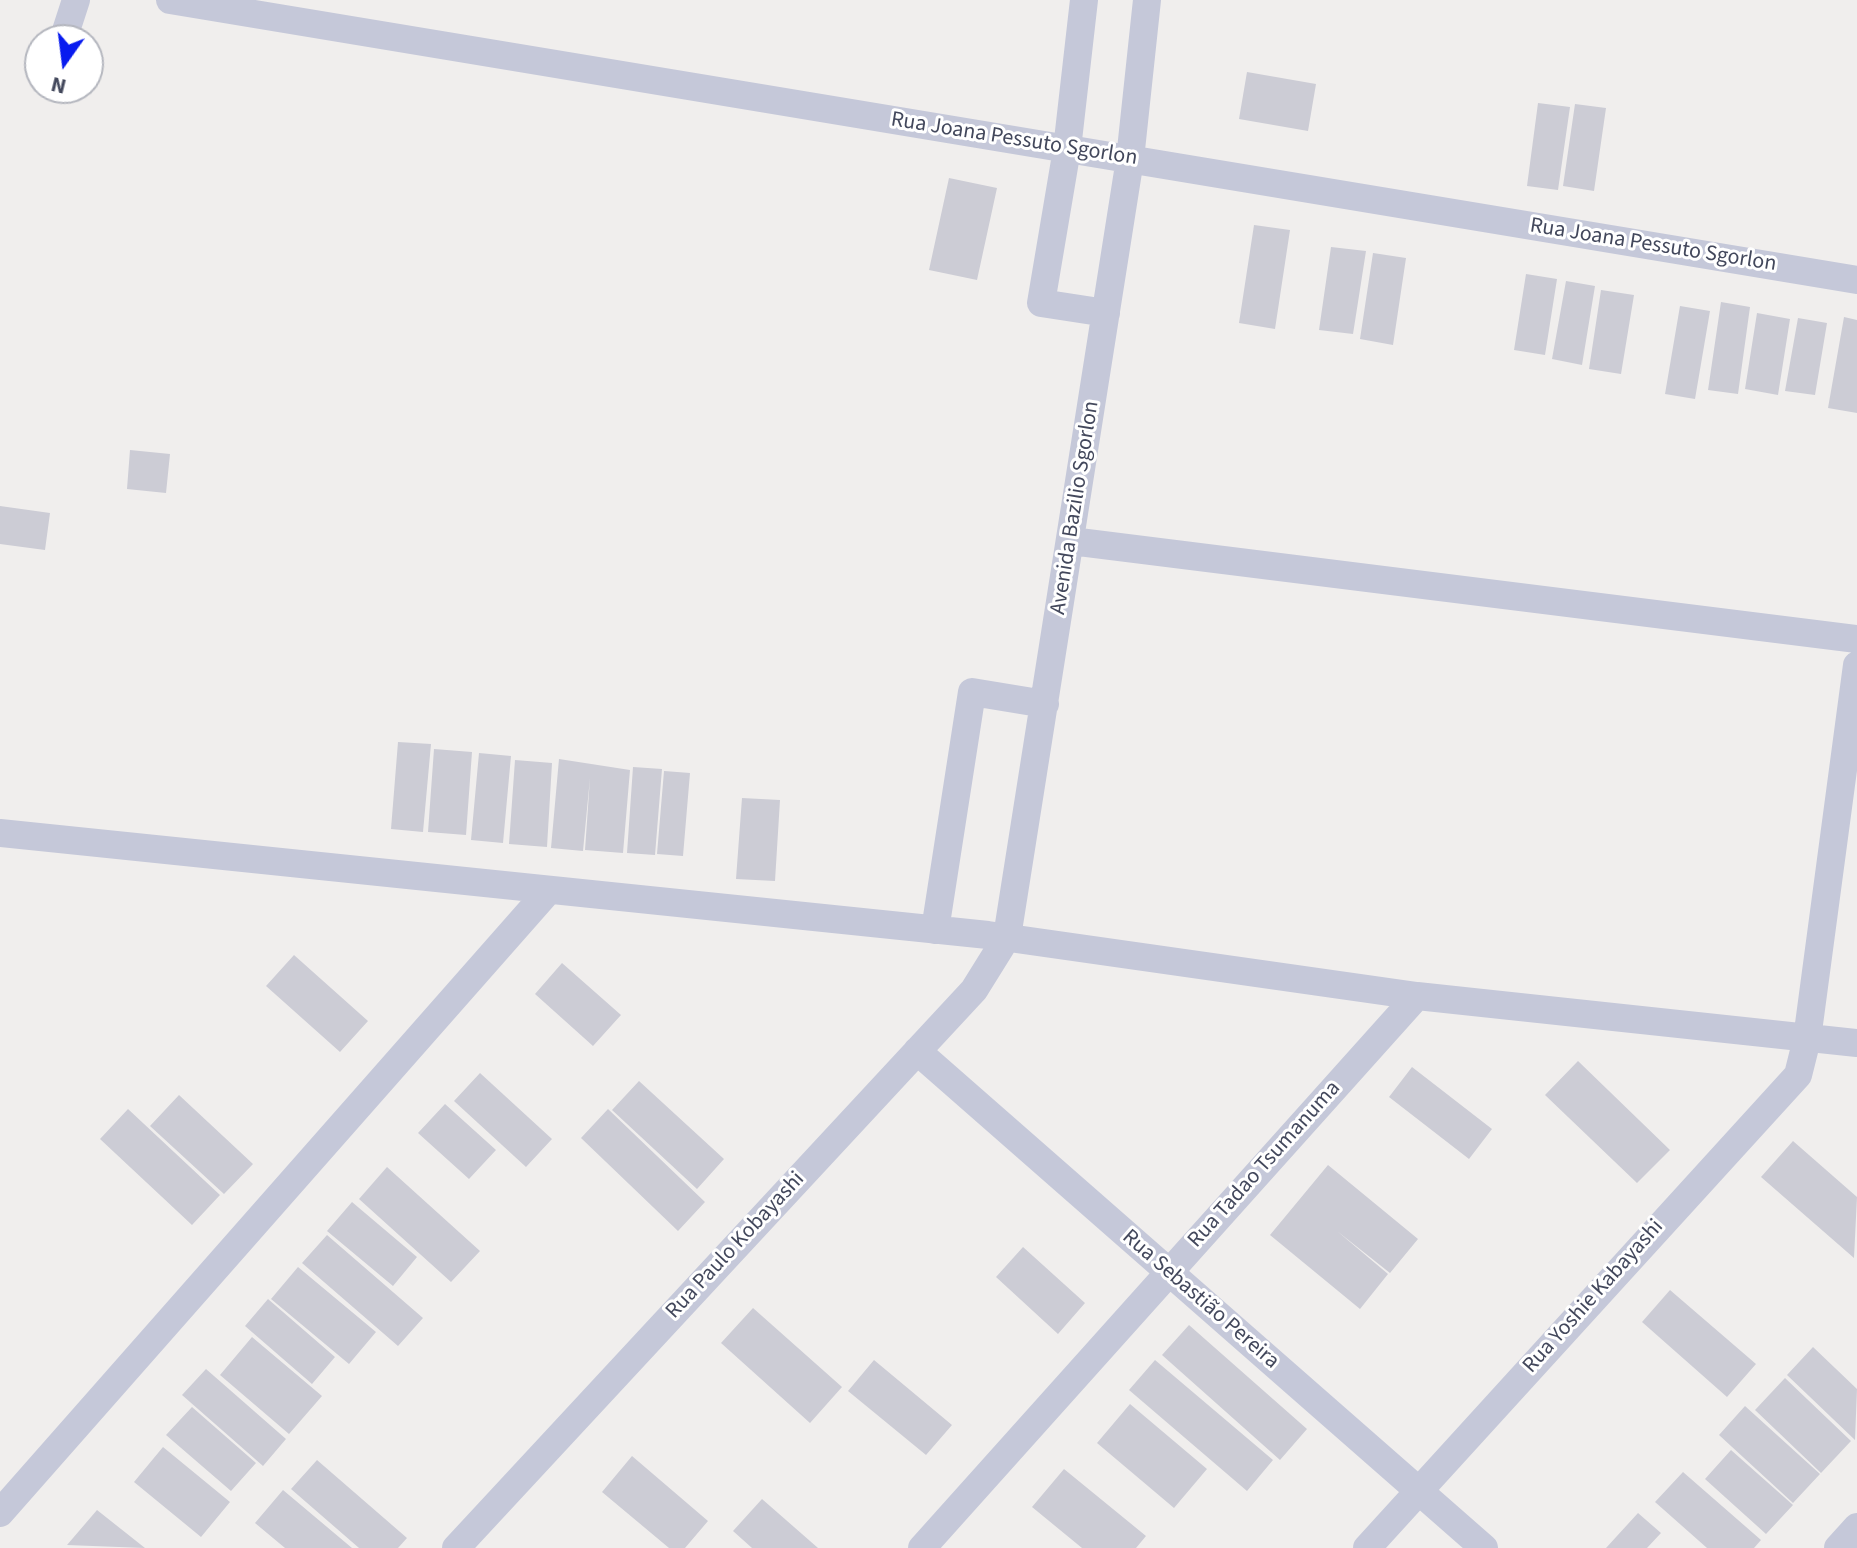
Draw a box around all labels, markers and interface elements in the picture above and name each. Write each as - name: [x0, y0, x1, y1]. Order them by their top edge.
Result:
- north arrow: [24, 24, 104, 104]
- text: N: [48, 68, 70, 103]
- street label: Rua Joana Pessuto Sgorlon: [889, 107, 1139, 173]
- street label: Rua Joana Pessuto Sgorlon: [1528, 213, 1778, 279]
- street label: Avenida Bazilio Sgorlon: [1046, 399, 1106, 617]
- street label: Rua Tadao Tsumanuma: [1183, 1076, 1347, 1254]
- street label: Rua Paulo Kobayashi: [661, 1167, 811, 1325]
- street label: Rua Yoshie Kabayashi: [1518, 1215, 1670, 1379]
- street label: Rua Sebastião Pereira: [1116, 1225, 1284, 1375]

